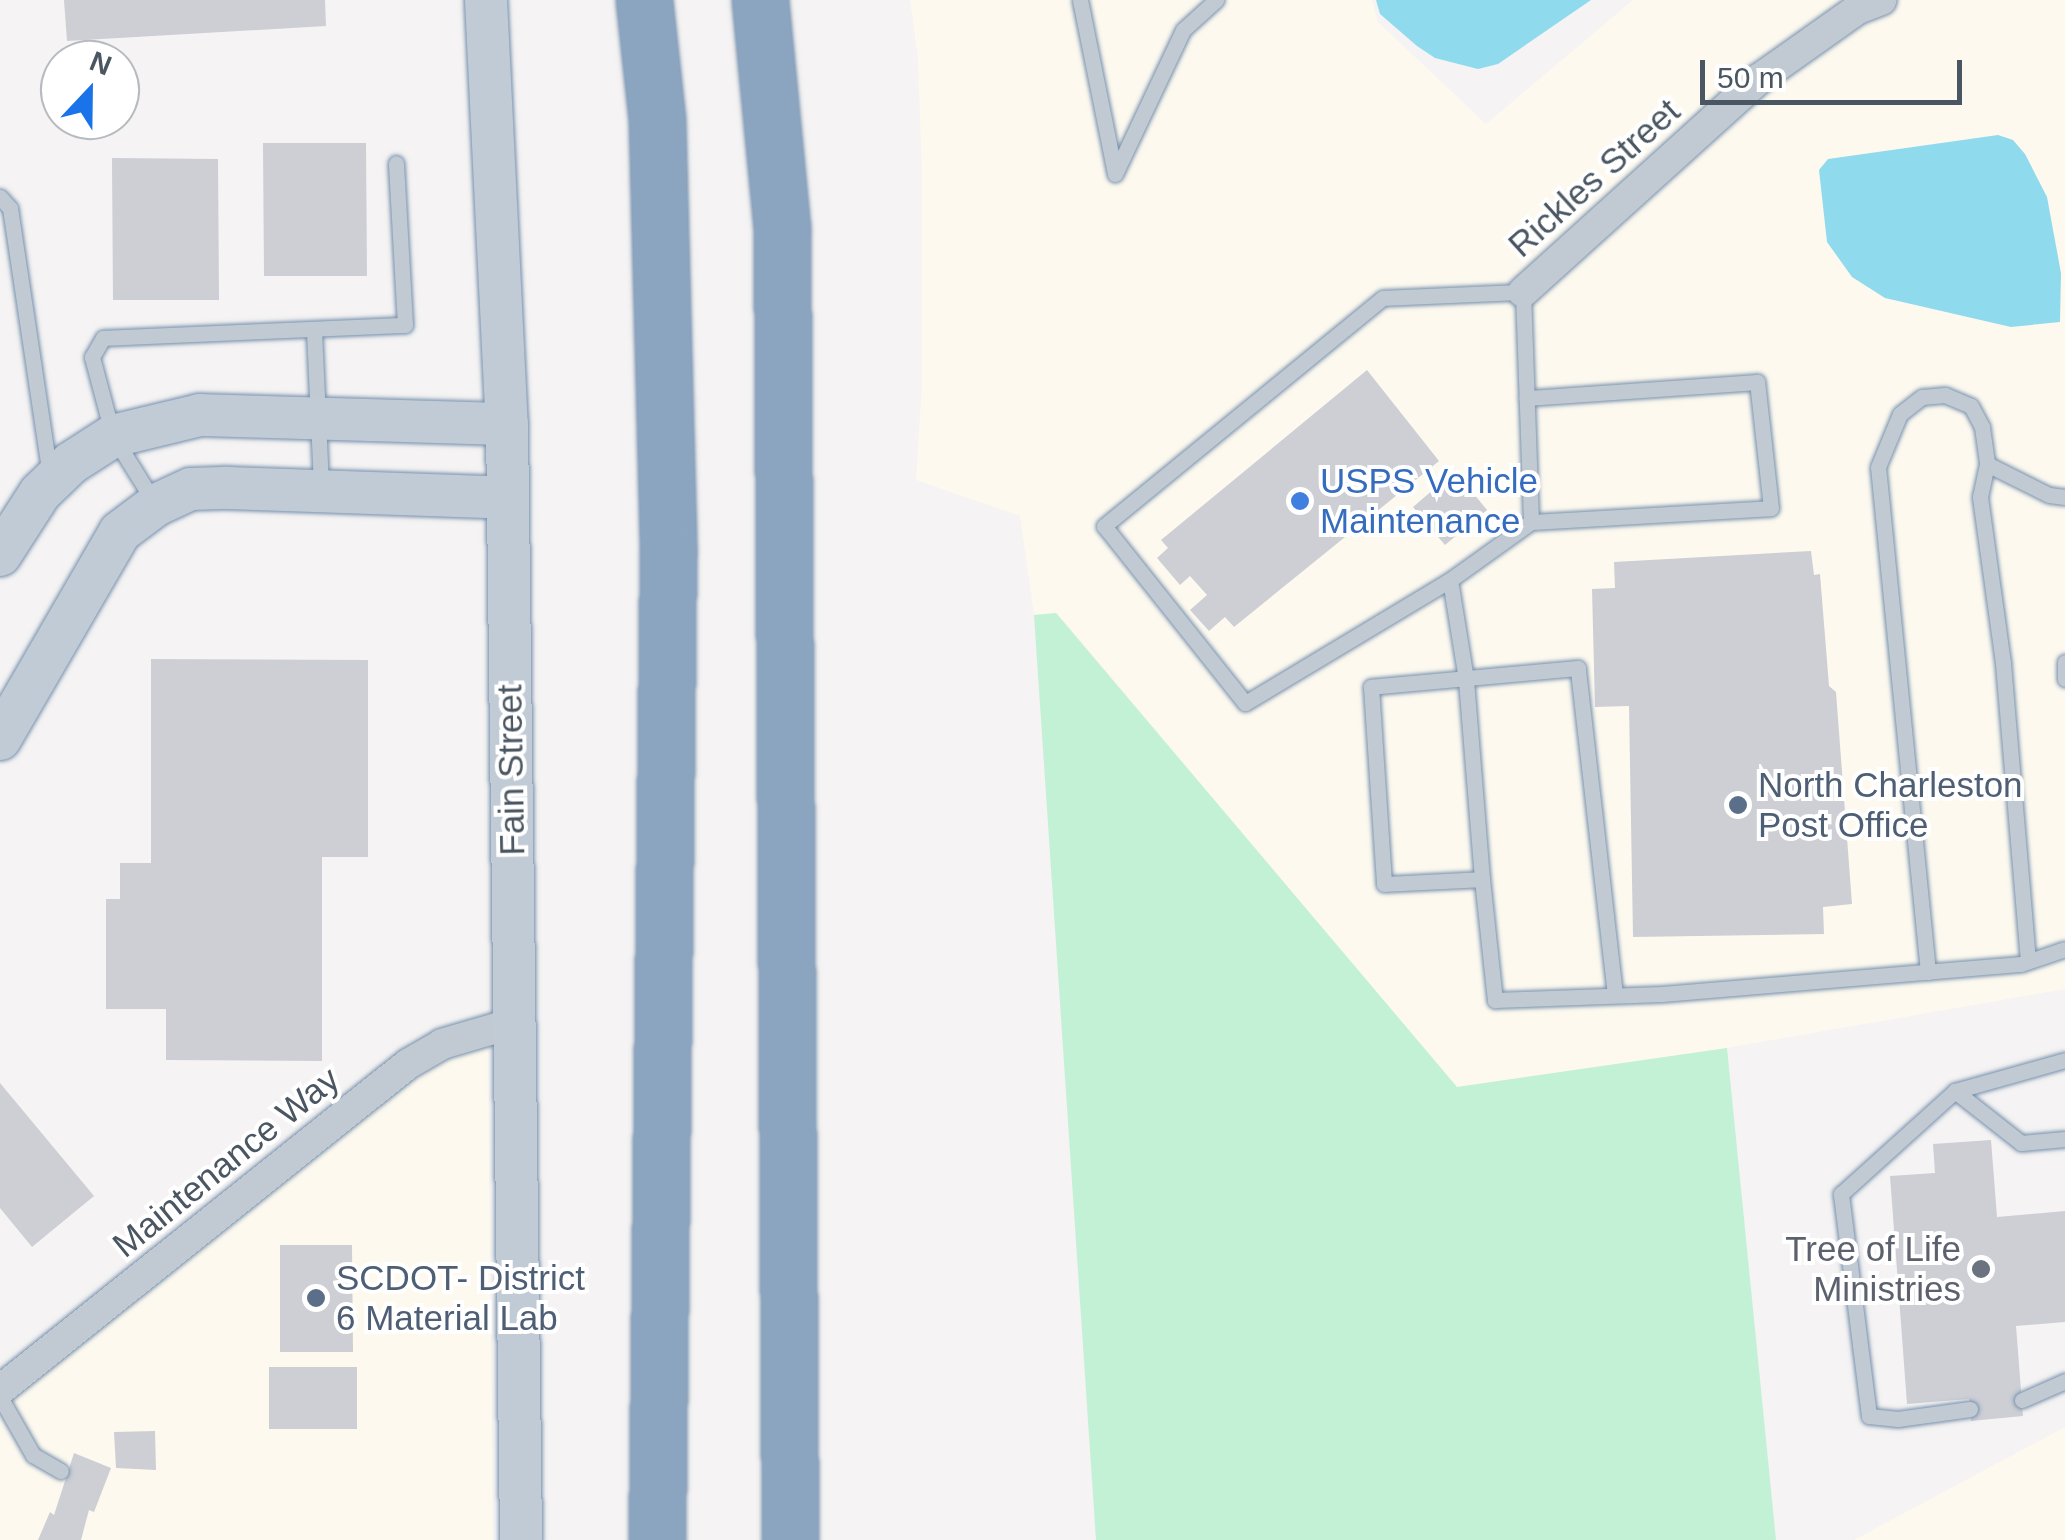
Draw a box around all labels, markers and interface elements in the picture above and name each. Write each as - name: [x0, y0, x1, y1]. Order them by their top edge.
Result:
- north arrow: [40, 40, 140, 140]
- scale bar: [1705, 40, 1968, 102]
- text: N: [85, 45, 116, 82]
- text: 50 m: [1717, 61, 1784, 94]
- street label: Rickles Street: [1500, 90, 1688, 266]
- place label: USPS Vehicle Maintenance: [1320, 460, 1538, 542]
- marker: USPS Vehicle Maintenance: [1289, 490, 1311, 512]
- street label: Fain Street: [489, 684, 533, 856]
- place label: North Charleston Post Office: [1758, 764, 2023, 846]
- marker: North Charleston Post Office: [1727, 794, 1749, 816]
- street label: Maintenance Way: [104, 1058, 348, 1266]
- place label: Tree of Life Ministries: [1785, 1228, 1961, 1310]
- place label: SCDOT- District 6 Material Lab: [336, 1257, 585, 1339]
- marker: Tree of Life Ministries: [1970, 1258, 1992, 1280]
- marker: SCDOT- District 6 Material Lab: [305, 1287, 327, 1309]

